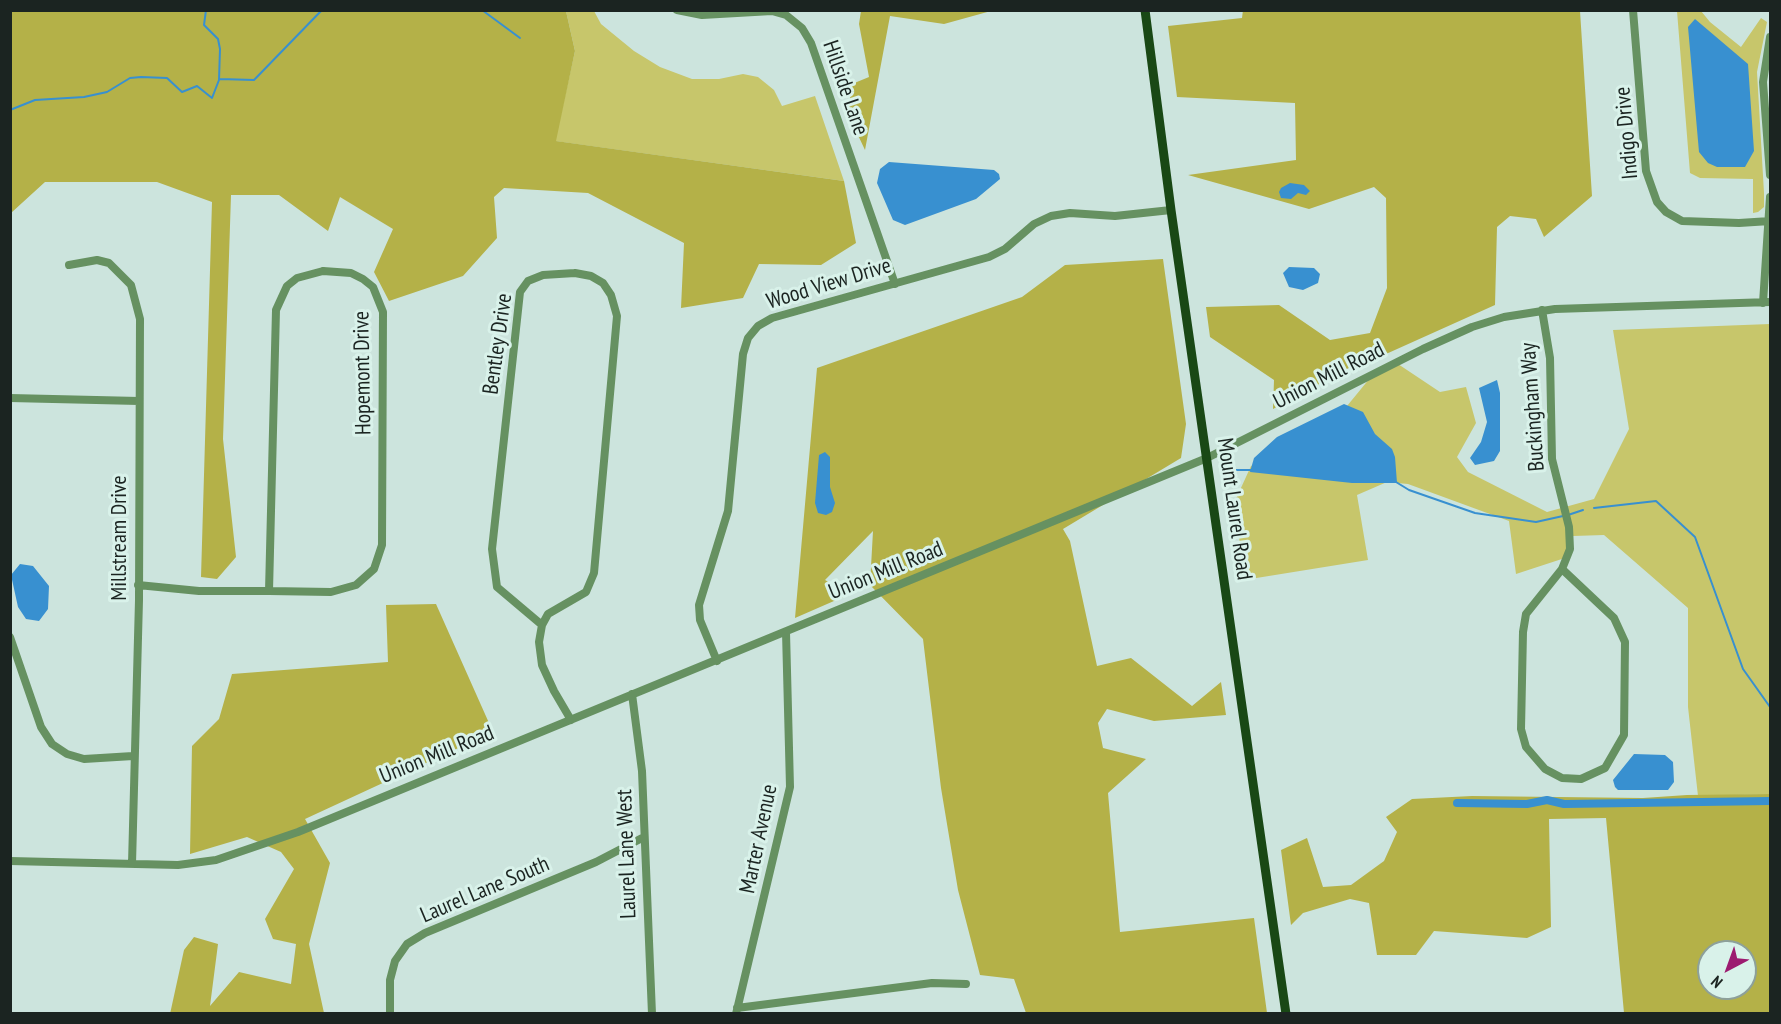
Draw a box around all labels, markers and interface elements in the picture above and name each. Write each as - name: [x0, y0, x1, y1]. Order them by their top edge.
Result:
- street label: Hillside Lane: [816, 37, 874, 139]
- street label: Indigo Drive: [1610, 86, 1644, 180]
- street label: Wood View Drive: [764, 253, 894, 315]
- street label: Bentley Drive: [478, 292, 518, 396]
- street label: Hopemont Drive: [349, 311, 377, 435]
- street label: Union Mill Road: [1269, 337, 1389, 415]
- street label: Buckingham Way: [1515, 342, 1551, 472]
- street label: Mount Laurel Road: [1211, 436, 1257, 582]
- street label: Millstream Drive: [107, 475, 133, 601]
- street label: Union Mill Road: [825, 536, 947, 606]
- street label: Union Mill Road: [376, 720, 498, 790]
- street label: Marter Avenue: [735, 782, 783, 896]
- street label: Laurel Lane West: [612, 789, 642, 919]
- street label: Laurel Lane South: [417, 851, 553, 929]
- north arrow: [1697, 940, 1757, 1000]
- text: N: [1707, 972, 1726, 992]

